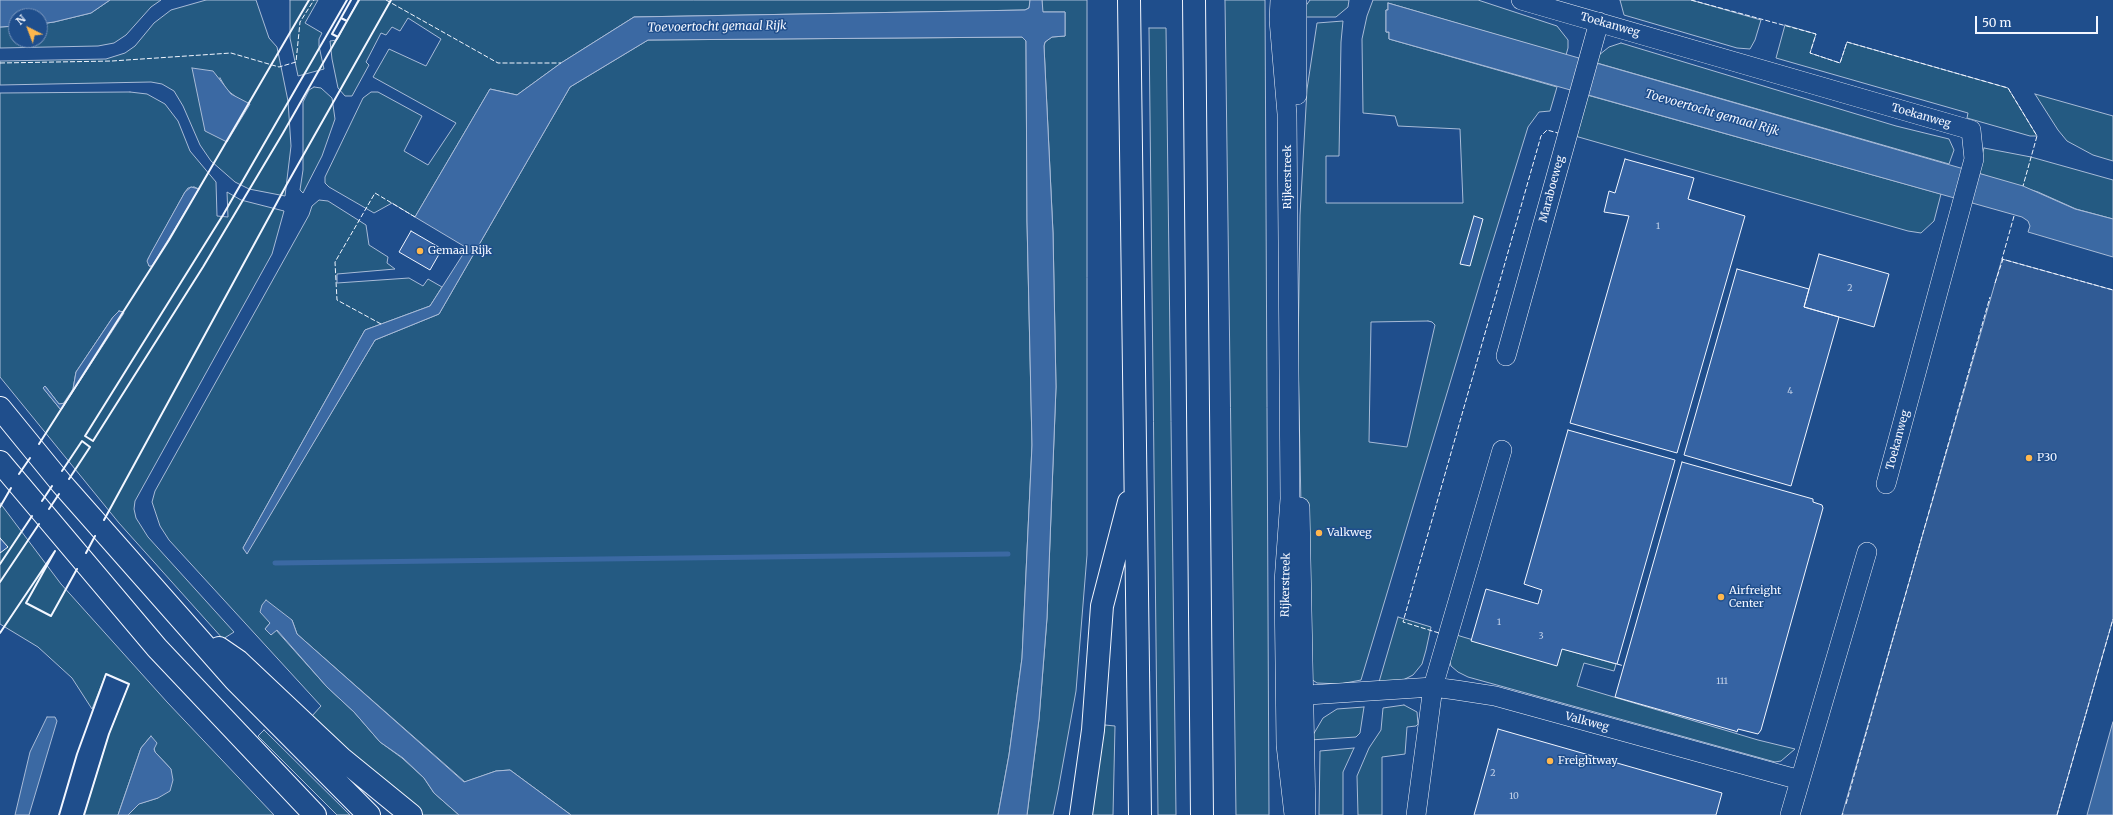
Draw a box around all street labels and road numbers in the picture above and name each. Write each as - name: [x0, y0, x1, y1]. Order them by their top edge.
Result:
- street label: Toekanweg: [1579, 10, 1641, 40]
- street label: Toekanweg: [1890, 101, 1952, 131]
- street label: Rijkerstreek: [1281, 145, 1295, 209]
- street label: Maraboeweg: [1537, 154, 1567, 224]
- street label: Toekanweg: [1884, 409, 1912, 471]
- street label: Rijkerstreek: [1279, 553, 1293, 617]
- street label: Valkweg: [1564, 710, 1610, 734]

